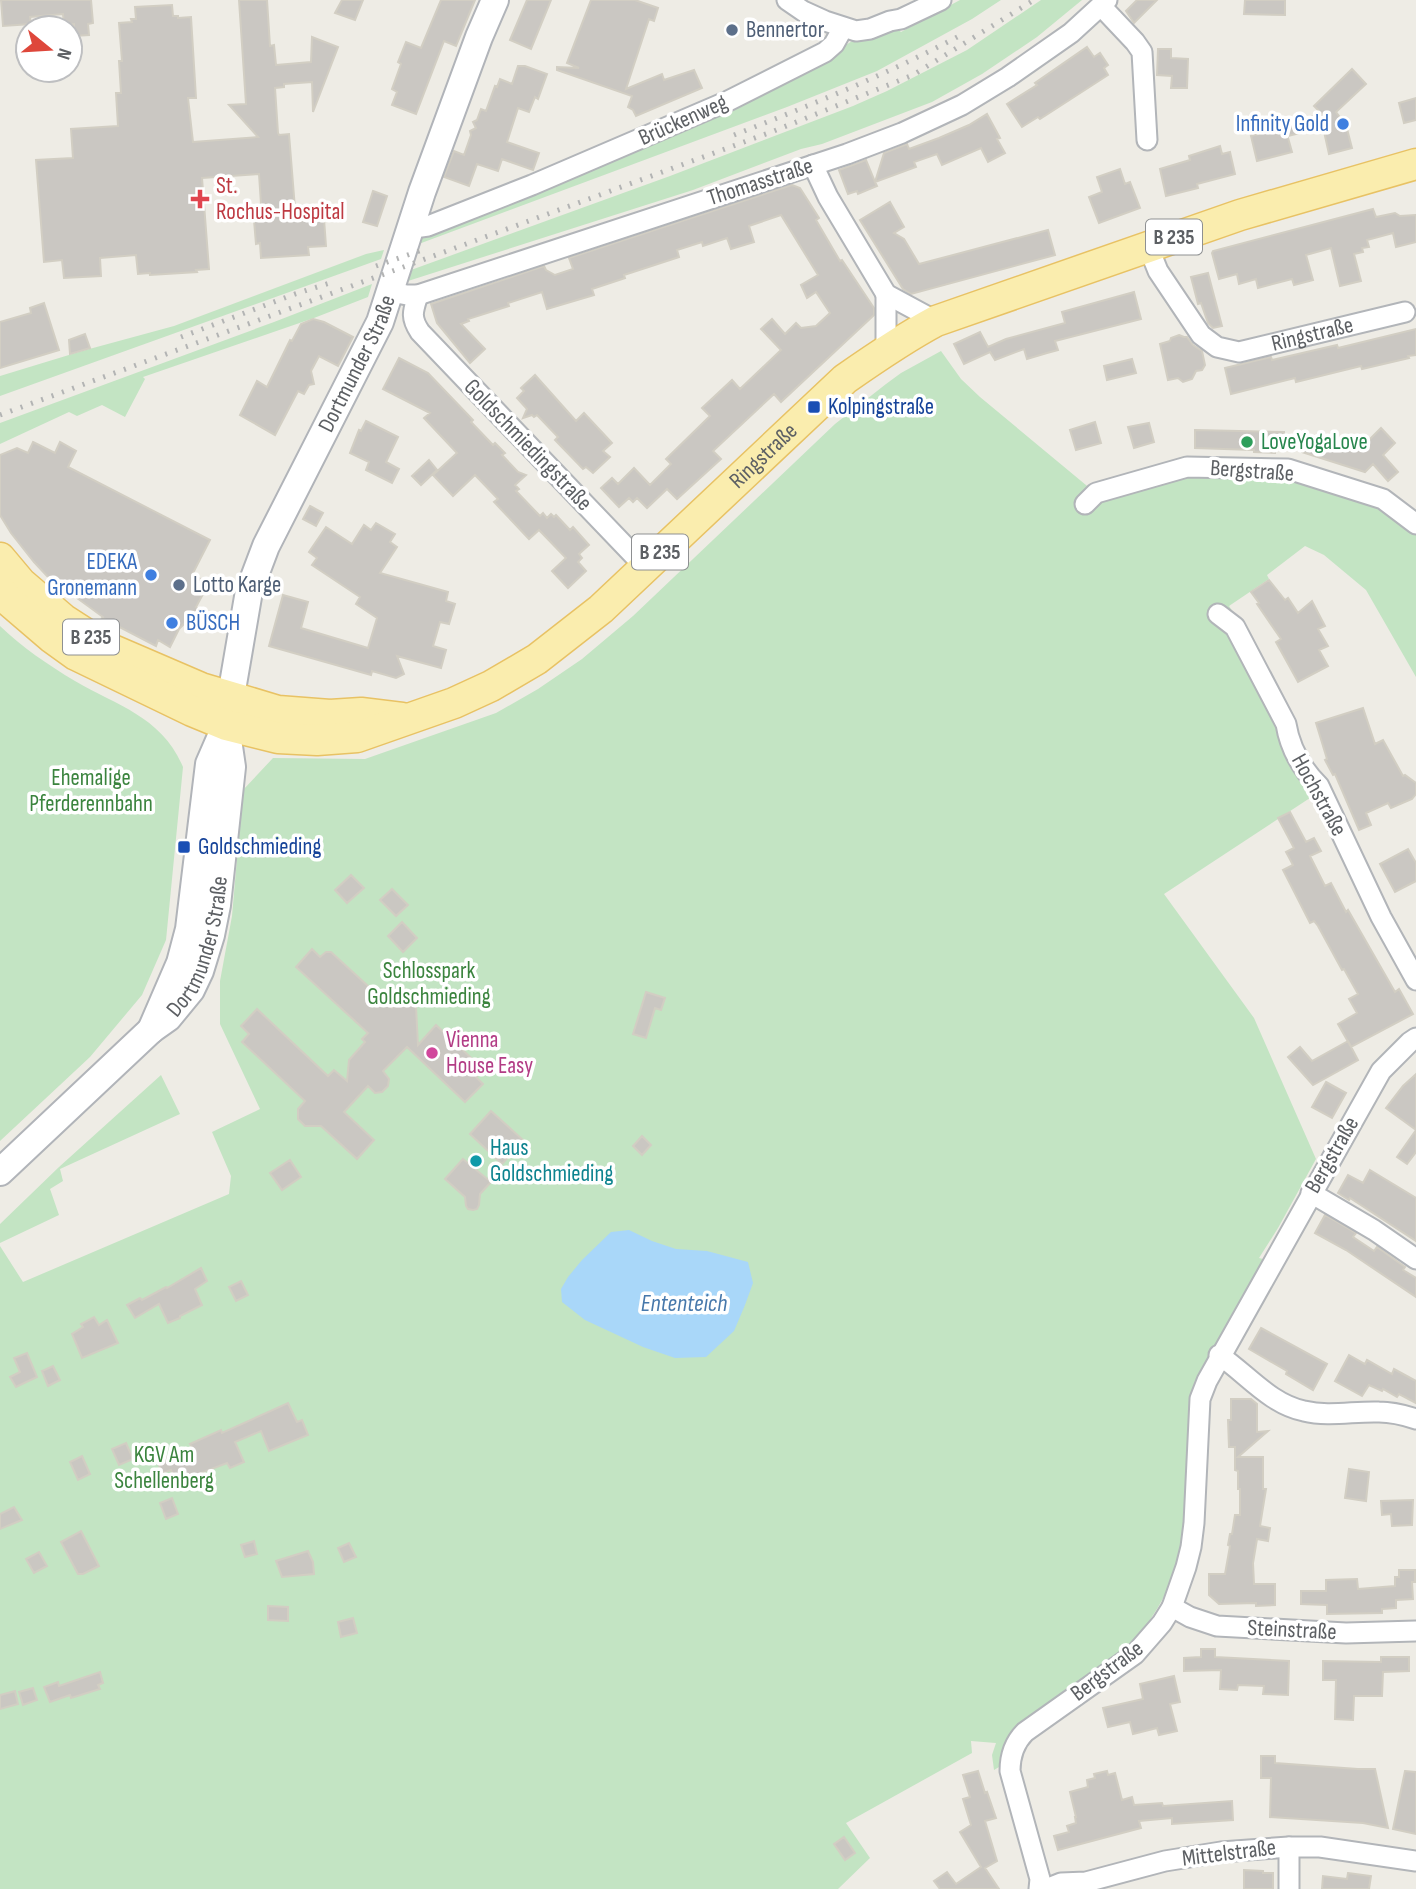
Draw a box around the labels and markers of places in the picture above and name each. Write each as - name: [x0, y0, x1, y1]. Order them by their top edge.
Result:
- place label: Bennertor: [746, 16, 825, 44]
- marker: Bennertor: [724, 22, 740, 38]
- place label: Infinity Gold: [1236, 110, 1329, 138]
- marker: Infinity Gold: [1335, 116, 1351, 132]
- place label: St. Rochus-Hospital: [216, 172, 345, 226]
- marker: St. Rochus-Hospital: [190, 189, 210, 209]
- place label: Kolpingstraße: [828, 393, 934, 421]
- marker: Kolpingstraße: [806, 399, 822, 415]
- place label: LoveYogaLove: [1261, 428, 1368, 456]
- marker: LoveYogaLove: [1239, 434, 1255, 450]
- place label: EDEKA Gronemann: [47, 548, 137, 602]
- marker: EDEKA Gronemann: [143, 567, 159, 583]
- place label: Lotto Karge: [193, 571, 281, 599]
- marker: Lotto Karge: [171, 577, 187, 593]
- place label: BÜSCH: [186, 609, 240, 637]
- marker: BÜSCH: [164, 615, 180, 631]
- place label: Goldschmieding: [198, 833, 321, 861]
- marker: Goldschmieding: [176, 839, 192, 855]
- place label: Vienna House Easy: [446, 1026, 533, 1080]
- marker: Vienna House Easy: [424, 1045, 440, 1061]
- place label: Haus Goldschmieding: [490, 1134, 613, 1188]
- marker: Haus Goldschmieding: [468, 1153, 484, 1169]

